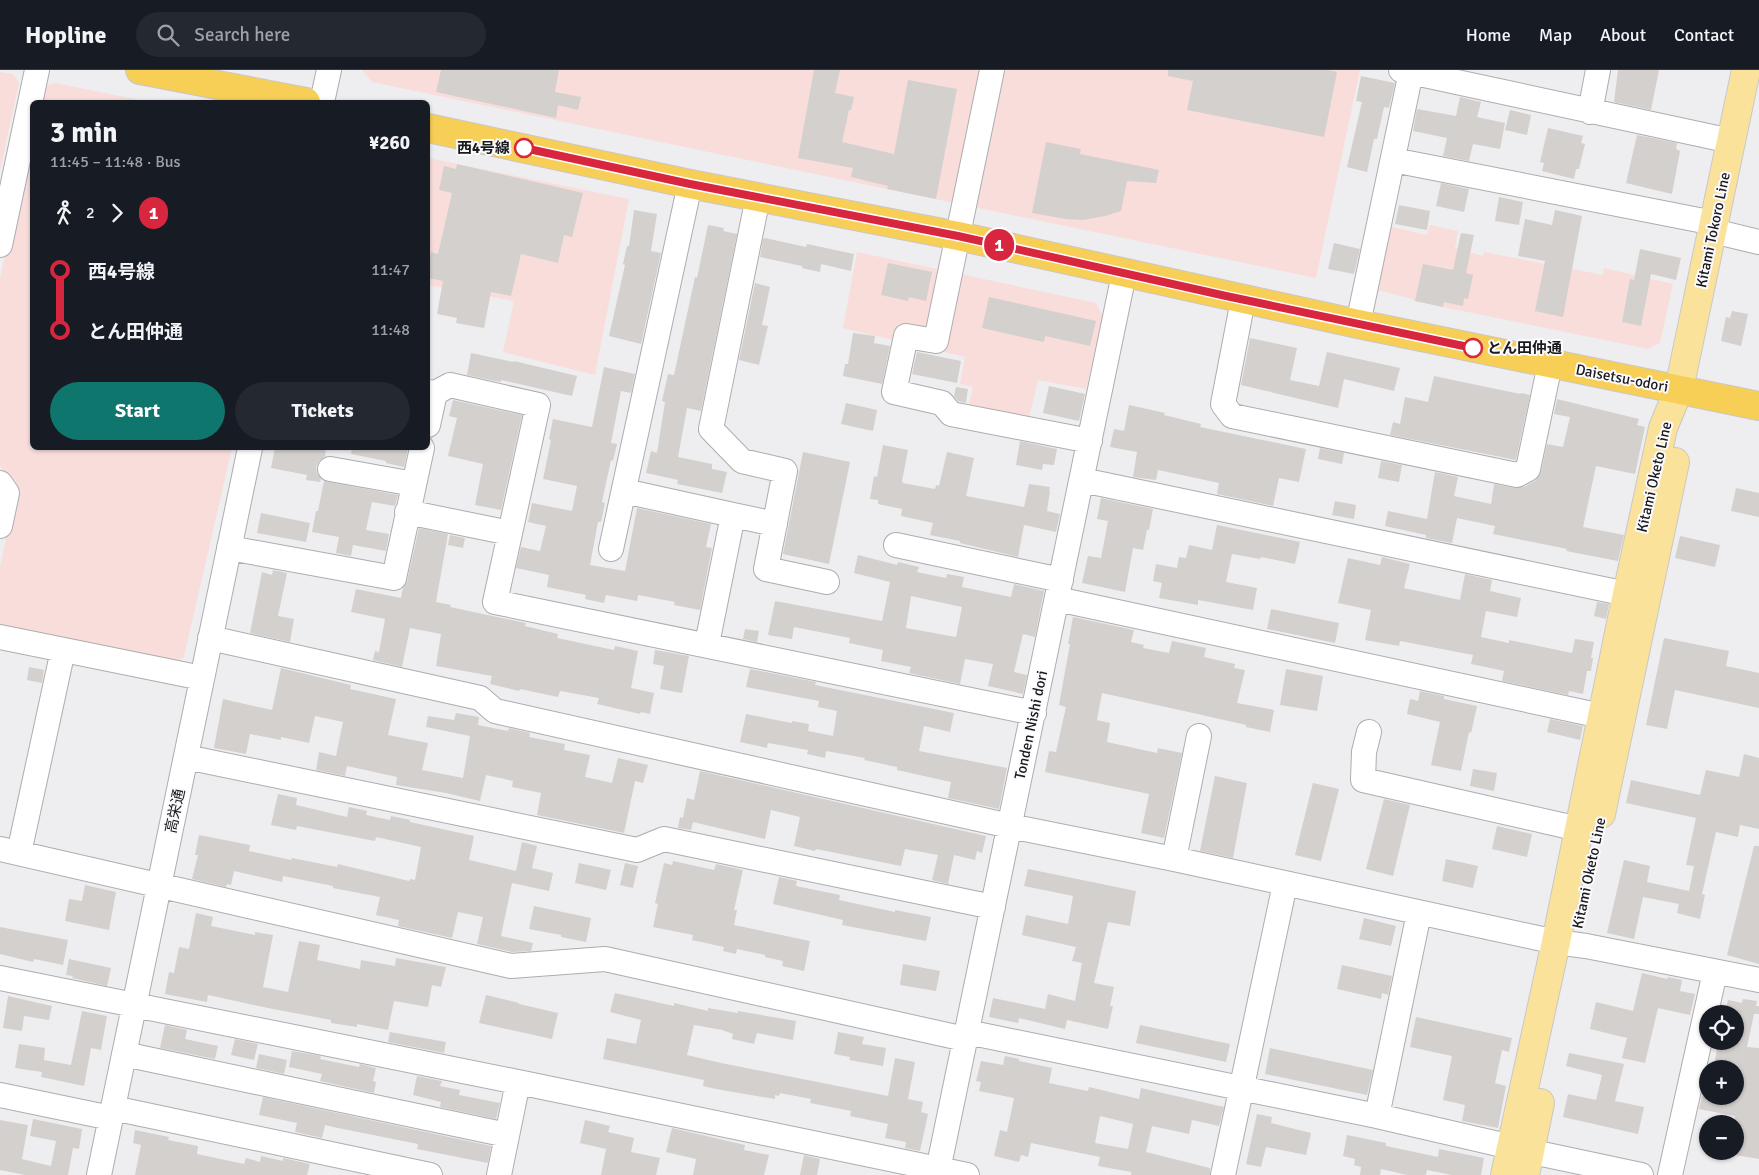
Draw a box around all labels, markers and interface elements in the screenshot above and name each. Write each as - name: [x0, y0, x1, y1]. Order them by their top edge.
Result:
- search box: [136, 12, 486, 57]
- text: Hopline: [25, 20, 106, 50]
- icon: search: [154, 21, 182, 49]
- text: Search here: [194, 23, 290, 47]
- text: Home: [1466, 24, 1511, 46]
- text: Map: [1539, 24, 1572, 46]
- text: About: [1600, 24, 1646, 46]
- text: Contact: [1674, 24, 1734, 46]
- text: 3 min: [50, 116, 118, 150]
- text: ¥260: [369, 131, 410, 155]
- marker: 西4号線: [514, 138, 534, 158]
- place label: 西4号線: [457, 139, 510, 157]
- text: 11:45 – 11:48 · Bus: [50, 152, 181, 172]
- street label: Kitami Tokoro Line: [1692, 171, 1734, 289]
- icon: walk: [50, 199, 78, 227]
- icon: forward: [103, 199, 131, 227]
- text: 1: [149, 202, 158, 224]
- text: 2: [86, 203, 95, 223]
- line badge: 1: [983, 229, 1015, 261]
- text: 1: [994, 234, 1004, 256]
- text: 西4号線: [88, 260, 155, 284]
- text: 11:47: [371, 260, 410, 280]
- text: とん田仲通: [88, 320, 183, 344]
- text: 11:48: [371, 320, 410, 340]
- marker: とん田仲通: [1463, 338, 1483, 358]
- place label: とん田仲通: [1487, 339, 1562, 357]
- street label: Daisetsu-odori: [1574, 360, 1670, 396]
- button: Start: [50, 382, 225, 440]
- button: Tickets: [235, 382, 410, 440]
- street label: Kitami Oketo Line: [1632, 420, 1676, 534]
- street label: Tonden Nishi dori: [1011, 669, 1051, 781]
- street label: 高栄通: [162, 787, 188, 835]
- street label: Kitami Oketo Line: [1568, 816, 1610, 930]
- map controls: [1699, 1005, 1744, 1160]
- button: locate: [1699, 1005, 1744, 1050]
- button: +: [1699, 1060, 1744, 1105]
- button: −: [1699, 1115, 1744, 1160]

